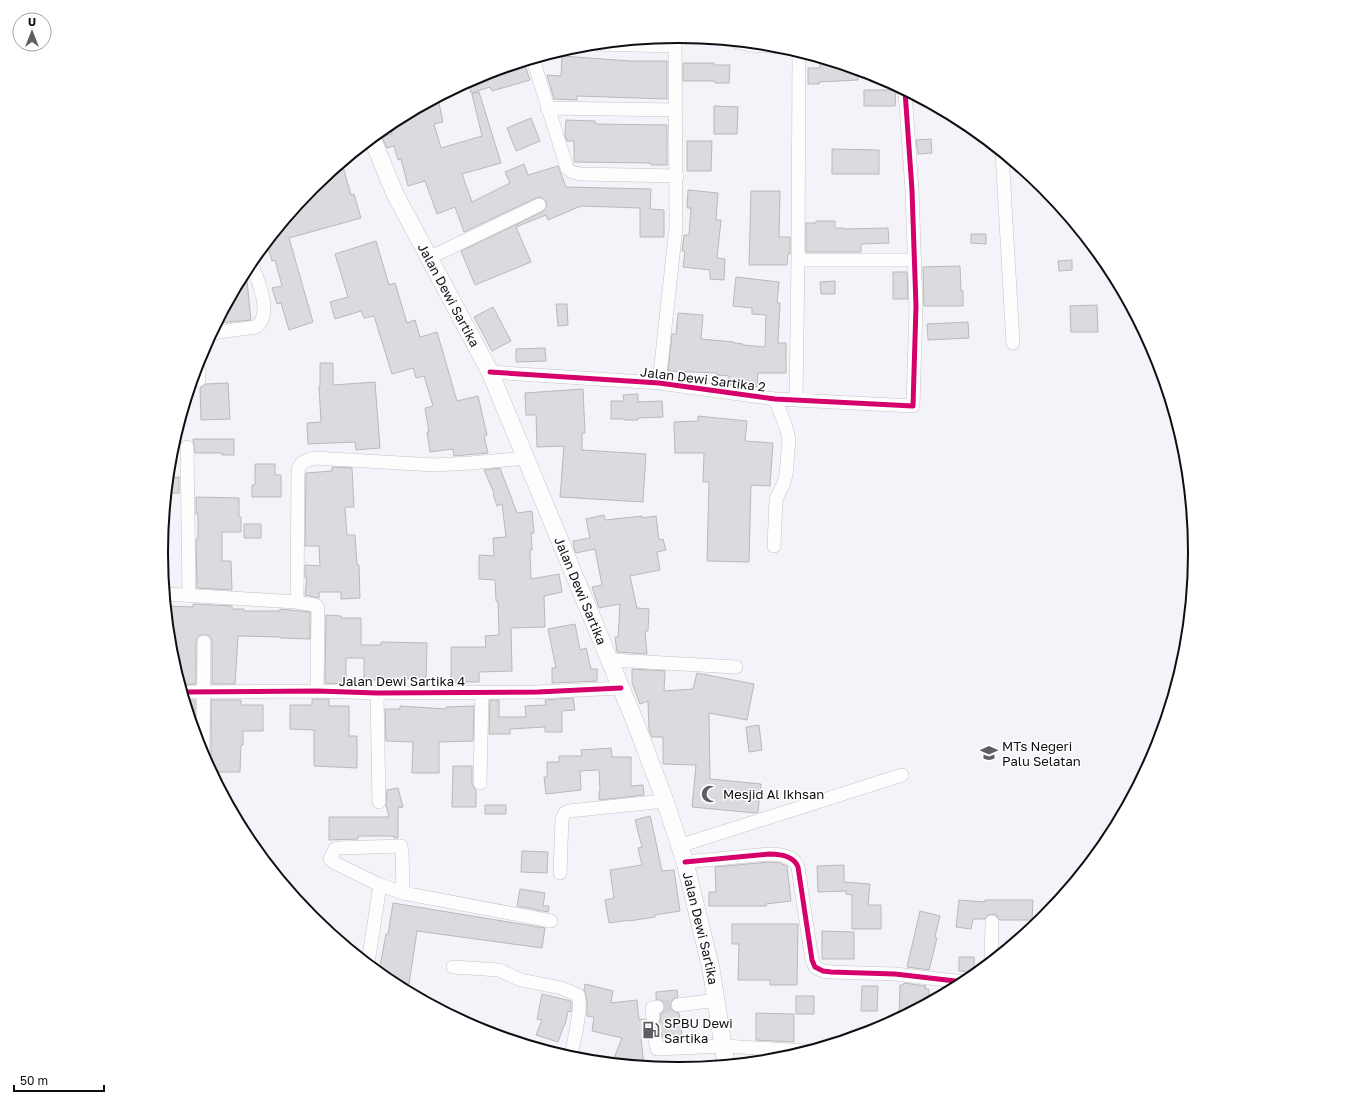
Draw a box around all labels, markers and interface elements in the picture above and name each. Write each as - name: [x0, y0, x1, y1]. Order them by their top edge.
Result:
- north arrow: [12, 12, 52, 52]
- text: U: [28, 15, 36, 28]
- street label: Jalan Dewi Sartika: [415, 240, 483, 350]
- street label: Jalan Dewi Sartika 2: [639, 363, 767, 395]
- street label: Jalan Dewi Sartika: [551, 534, 610, 647]
- street label: Jalan Dewi Sartika 4: [339, 673, 465, 689]
- place label: MTs Negeri Palu Selatan: [1002, 738, 1081, 769]
- school or university icon: MTs Negeri Palu Selatan: [979, 743, 999, 763]
- mosque icon: Mesjid Al Ikhsan: [700, 784, 720, 804]
- place label: Mesjid Al Ikhsan: [723, 786, 824, 802]
- street label: Jalan Dewi Sartika: [680, 870, 721, 986]
- place label: SPBU Dewi Sartika: [664, 1015, 733, 1046]
- fuel station icon: SPBU Dewi Sartika: [641, 1020, 661, 1040]
- scale bar: [14, 1067, 104, 1093]
- text: 50 m: [20, 1073, 48, 1088]

